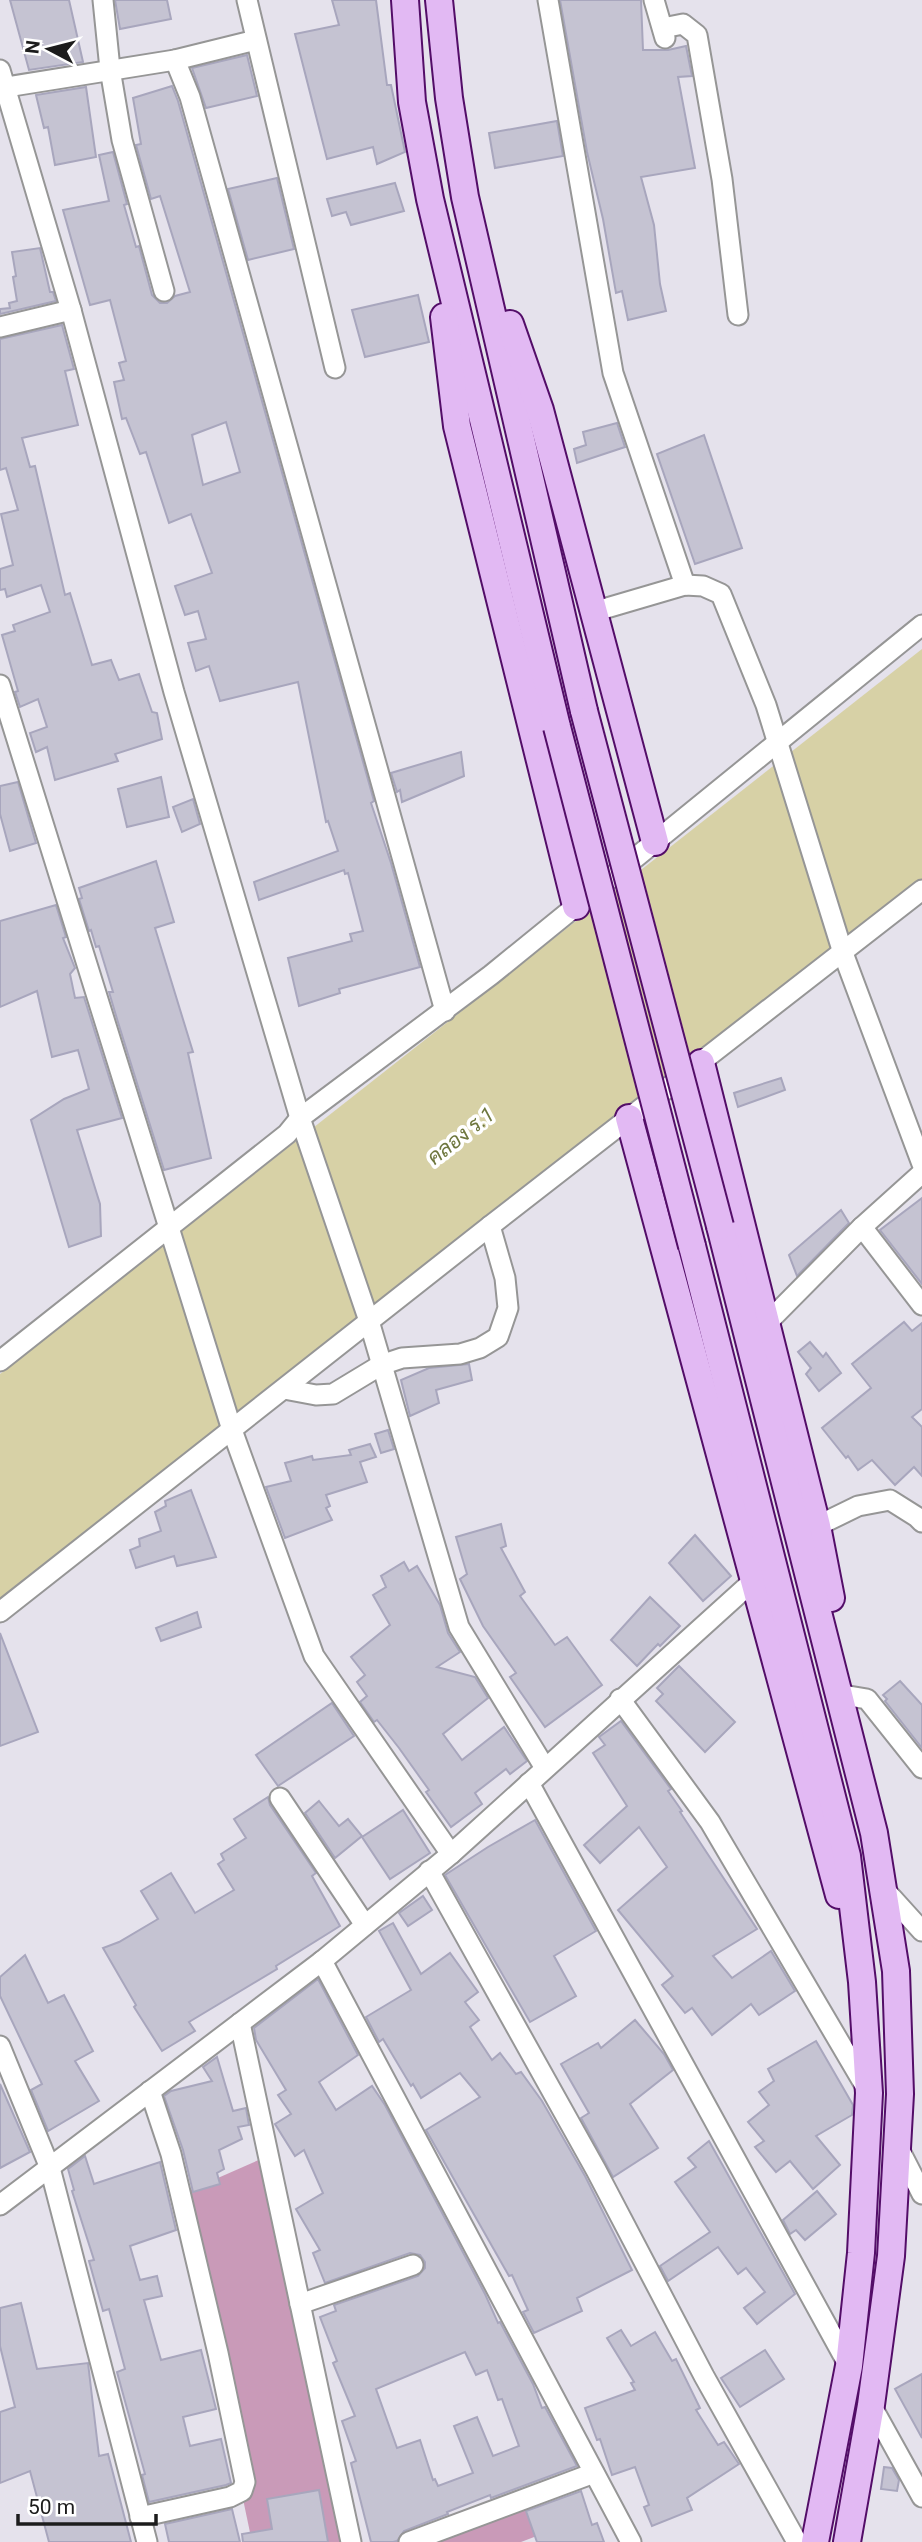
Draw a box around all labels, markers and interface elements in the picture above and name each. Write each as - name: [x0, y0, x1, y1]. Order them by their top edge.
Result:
- north arrow: [14, 14, 84, 84]
- text: N: [20, 39, 45, 55]
- water label: คลอง ร.1: [423, 1102, 499, 1170]
- scale bar: [18, 2482, 156, 2526]
- text: 50 m: [28, 2495, 75, 2519]

